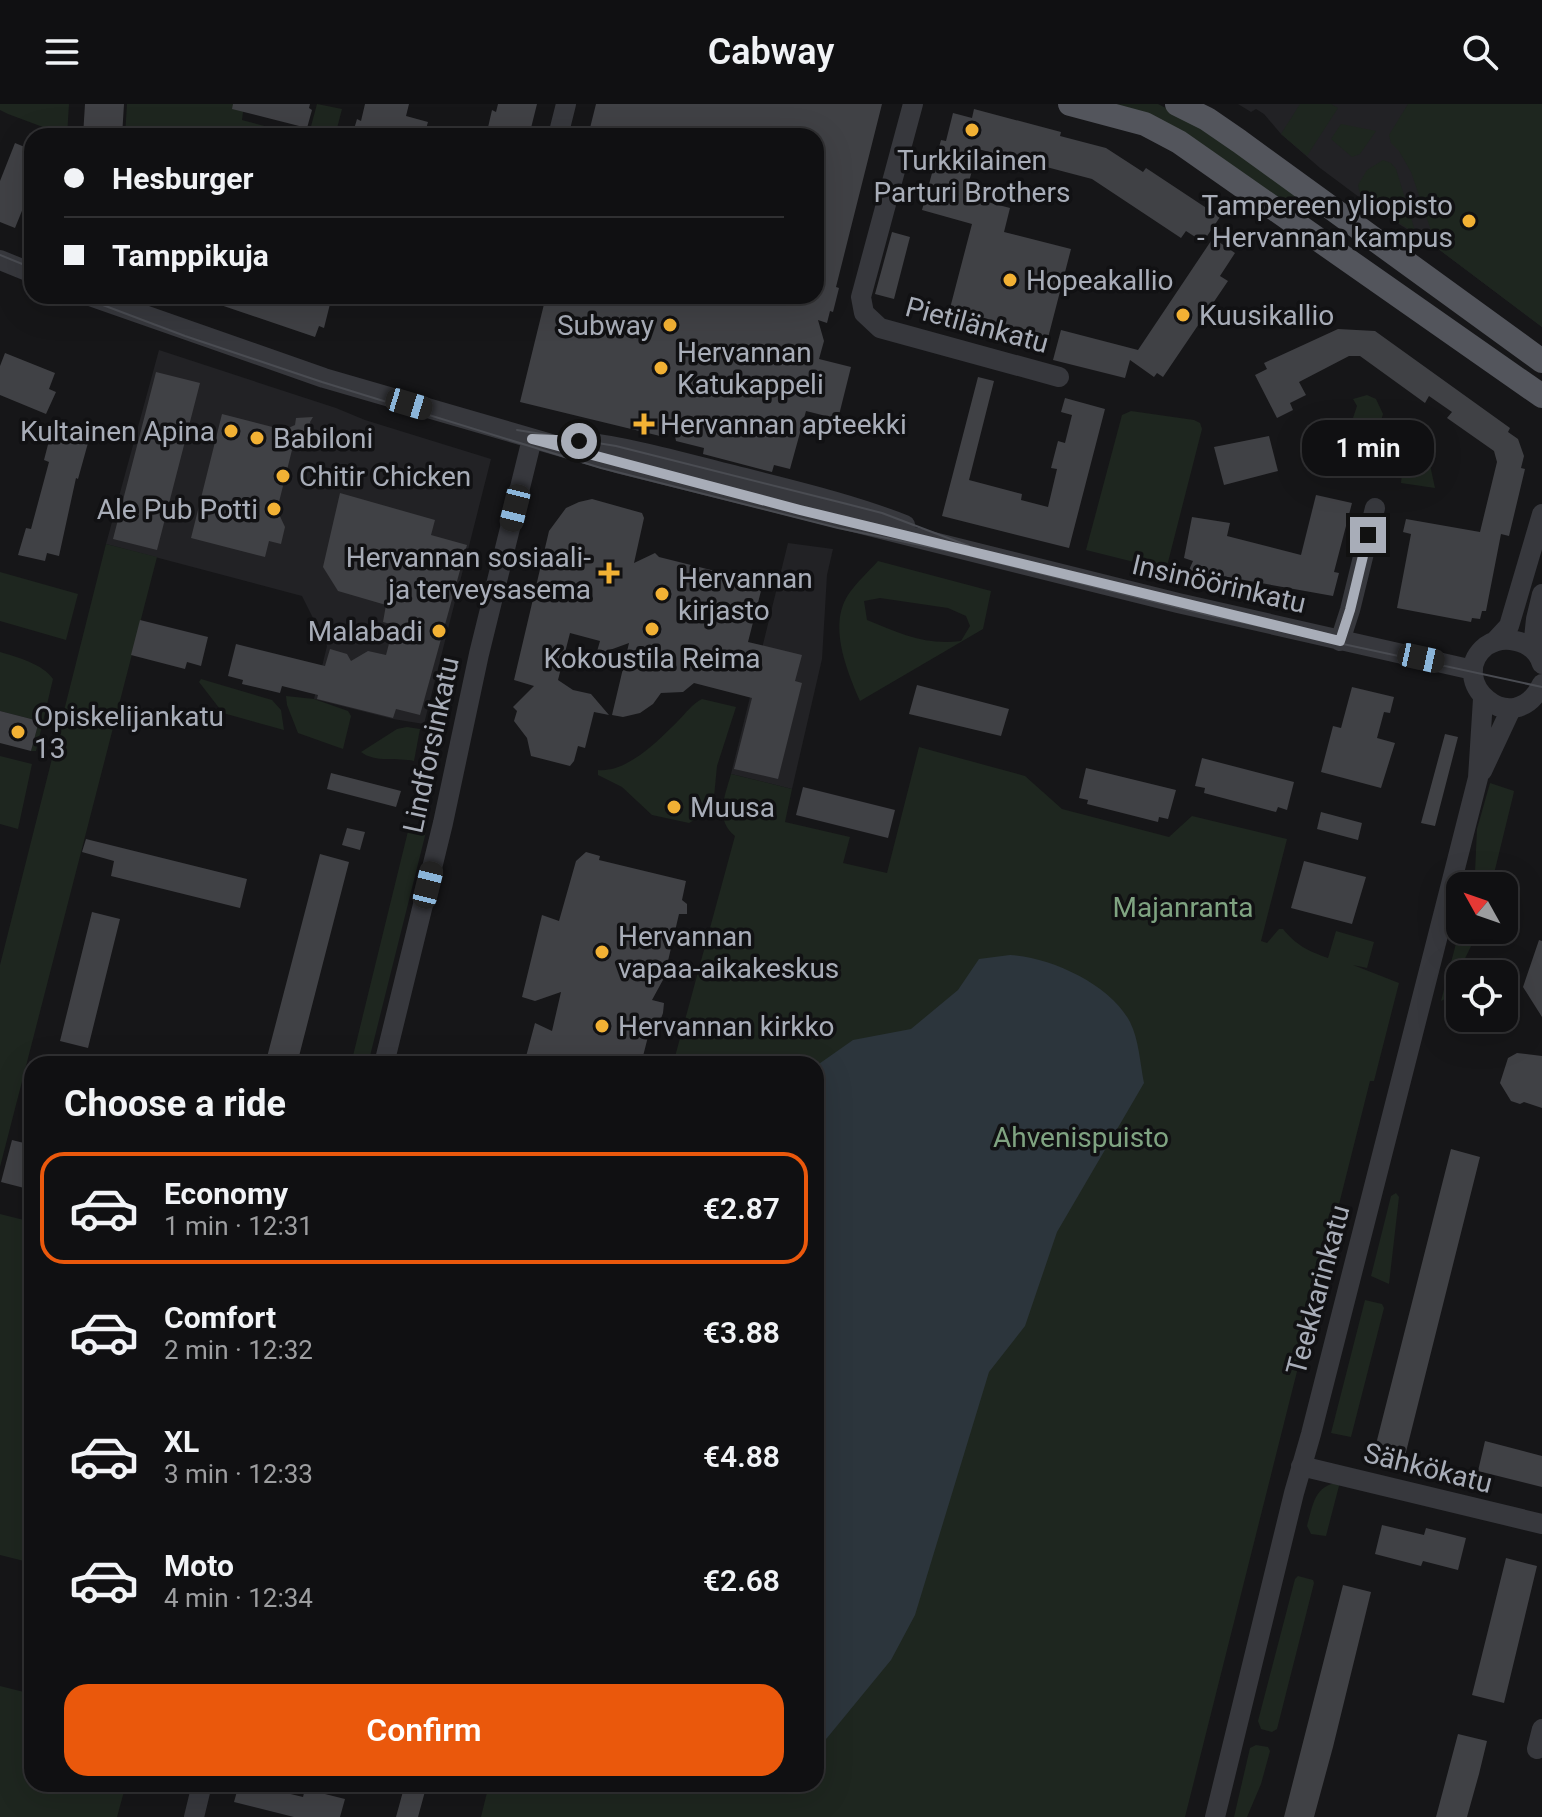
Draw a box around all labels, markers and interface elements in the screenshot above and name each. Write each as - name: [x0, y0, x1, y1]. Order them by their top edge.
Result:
- icon: menu: [40, 30, 84, 74]
- icon: search: [1458, 30, 1502, 74]
- text: Cabway: [708, 31, 834, 73]
- marker: Turkkilainen Parturi Brothers: [963, 121, 981, 139]
- place label: Turkkilainen Parturi Brothers: [874, 144, 1070, 209]
- text: Hesburger: [112, 161, 254, 196]
- place label: Tampereen yliopisto - Hervannan kampus: [1197, 189, 1453, 254]
- marker: Tampereen yliopisto - Hervannan kampus: [1460, 212, 1478, 230]
- text: Tamppikuja: [112, 238, 269, 273]
- place label: Hopeakallio: [1026, 264, 1174, 297]
- marker: Hopeakallio: [1001, 271, 1019, 289]
- street label: Pietilänkatu: [902, 290, 1052, 360]
- place label: Kuusikallio: [1199, 299, 1334, 332]
- marker: Kuusikallio: [1174, 306, 1192, 324]
- place label: Subway: [557, 309, 654, 342]
- marker: Subway: [661, 316, 679, 334]
- place label: Hervannan Katukappeli: [677, 336, 824, 401]
- marker: Hervannan Katukappeli: [652, 359, 670, 377]
- car: [383, 386, 435, 422]
- place label: Hervannan apteekki: [660, 408, 907, 441]
- place label: Kultainen Apina: [20, 415, 215, 448]
- marker: Hervannan apteekki: [635, 415, 653, 433]
- callout: 1 min: [1302, 419, 1434, 475]
- marker: Kultainen Apina: [222, 422, 240, 440]
- place label: Babiloni: [273, 422, 373, 455]
- route start: [561, 423, 597, 459]
- marker: Babiloni: [248, 429, 266, 447]
- text: 1 min: [1335, 433, 1401, 463]
- place label: Chitir Chicken: [299, 460, 471, 493]
- marker: Chitir Chicken: [274, 467, 292, 485]
- car: [498, 482, 532, 534]
- place label: Ale Pub Potti: [97, 493, 258, 526]
- marker: Ale Pub Potti: [265, 500, 283, 518]
- route end: [1350, 517, 1386, 553]
- place label: Hervannan sosiaali- ja terveysasema: [346, 541, 591, 606]
- street label: Insinöörinkatu: [1129, 548, 1309, 620]
- marker: Hervannan sosiaali- ja terveysasema: [598, 562, 620, 584]
- place label: Hervannan kirjasto: [678, 562, 813, 627]
- marker: Hervannan kirjasto: [653, 585, 671, 603]
- place label: Malabadi: [308, 615, 423, 648]
- marker: Kokoustila Reima: [643, 620, 661, 638]
- marker: Malabadi: [430, 622, 448, 640]
- car: [1395, 641, 1447, 675]
- place label: Kokoustila Reima: [544, 642, 760, 675]
- street label: Lindforsinkatu: [396, 654, 466, 836]
- place label: Opiskelijankatu 13: [34, 700, 224, 765]
- marker: Opiskelijankatu 13: [9, 723, 27, 741]
- place label: Muusa: [690, 791, 775, 824]
- marker: Muusa: [665, 798, 683, 816]
- car: [411, 859, 445, 911]
- north arrow: [1446, 872, 1518, 944]
- map controls: [1446, 872, 1518, 1032]
- park label: Majanranta: [1112, 891, 1254, 924]
- place label: Hervannan vapaa-aikakeskus: [618, 920, 839, 985]
- marker: Hervannan vapaa-aikakeskus: [593, 943, 611, 961]
- button: locate: [1446, 960, 1518, 1032]
- place label: Hervannan kirkko: [618, 1010, 835, 1043]
- marker: Hervannan kirkko: [593, 1017, 611, 1035]
- text: Choose a ride: [64, 1083, 286, 1125]
- park label: Ahvenispuisto: [993, 1121, 1169, 1154]
- icon: car: [68, 1172, 140, 1244]
- text: Economy: [164, 1176, 288, 1211]
- text: €2.87: [703, 1191, 780, 1226]
- street label: Teekkarinkatu: [1279, 1201, 1357, 1379]
- text: 1 min · 12:31: [164, 1211, 313, 1241]
- icon: car: [68, 1296, 140, 1368]
- text: Comfort: [164, 1300, 276, 1335]
- text: €3.88: [703, 1315, 780, 1350]
- text: 2 min · 12:32: [164, 1335, 313, 1365]
- icon: car: [68, 1420, 140, 1492]
- text: XL: [164, 1424, 199, 1459]
- street label: Sähkökatu: [1360, 1436, 1496, 1500]
- text: €4.88: [703, 1439, 780, 1474]
- text: 3 min · 12:33: [164, 1459, 313, 1489]
- icon: car: [68, 1544, 140, 1616]
- text: Moto: [164, 1548, 234, 1583]
- text: €2.68: [703, 1563, 780, 1598]
- text: 4 min · 12:34: [164, 1583, 313, 1613]
- button: Confirm: [64, 1684, 784, 1776]

